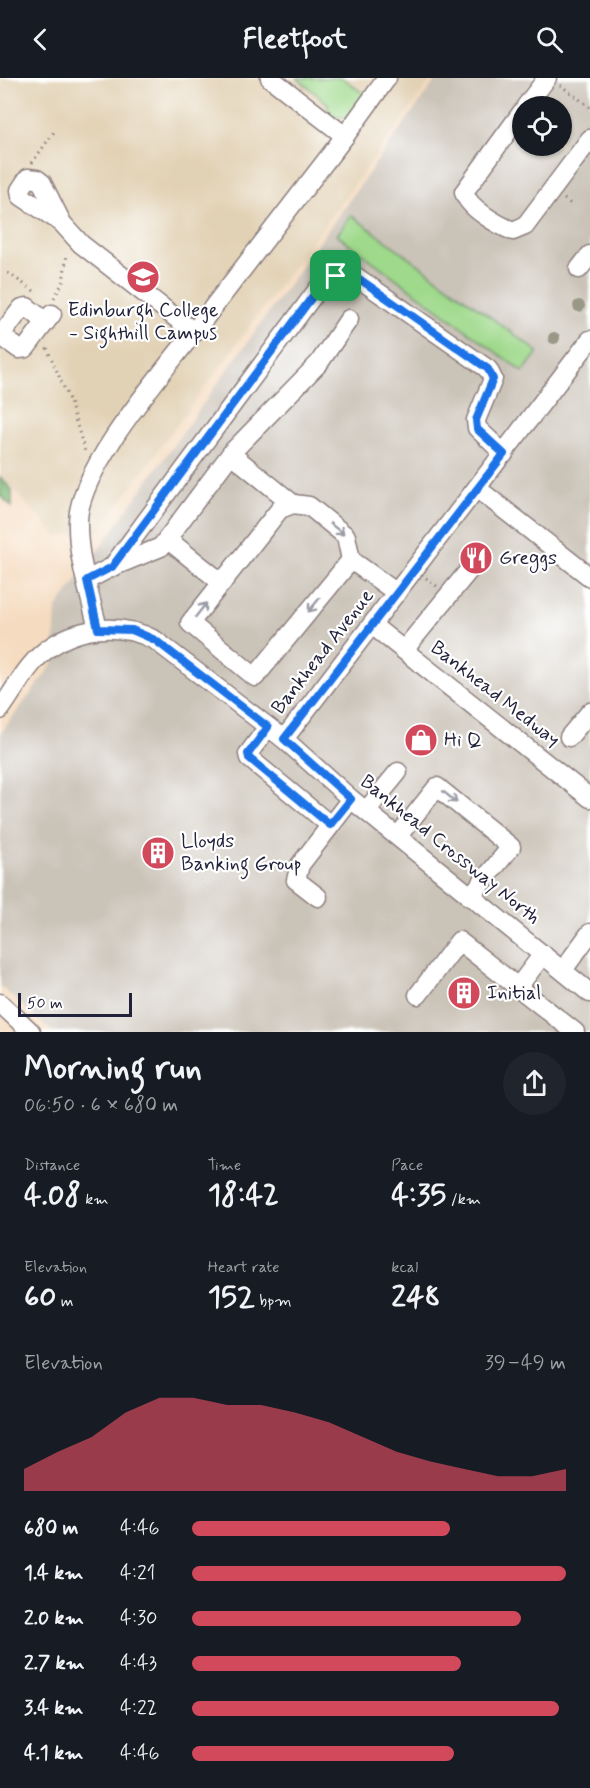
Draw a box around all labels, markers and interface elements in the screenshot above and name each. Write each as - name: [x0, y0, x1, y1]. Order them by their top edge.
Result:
- text: Fleetfoot: [243, 22, 347, 57]
- icon: back: [24, 23, 57, 56]
- icon: search: [533, 23, 566, 56]
- map controls: [512, 96, 572, 156]
- button: locate: [512, 96, 572, 156]
- pin: [310, 250, 361, 301]
- school or university icon: Edinburgh College - Sighthill Campus: [125, 259, 161, 295]
- icon: arrive: [319, 259, 352, 292]
- place label: Edinburgh College - Sighthill Campus: [68, 297, 218, 349]
- one-way arrow: [329, 522, 344, 536]
- restaurant icon: Greggs: [458, 540, 494, 576]
- place label: Greggs: [499, 545, 557, 573]
- street label: Bankhead Avenue: [266, 584, 381, 720]
- one-way arrow: [307, 597, 321, 612]
- one-way arrow: [194, 602, 207, 618]
- street label: Bankhead Medway: [424, 635, 566, 753]
- shop icon: Hi Q: [403, 722, 439, 758]
- place label: Hi Q: [444, 727, 482, 754]
- street label: Bankhead Crossway North: [354, 769, 546, 931]
- one-way arrow: [442, 791, 458, 804]
- place label: Lloyds Banking Group: [181, 828, 301, 880]
- building icon: Lloyds Banking Group: [140, 835, 176, 871]
- building icon: Initial: [446, 975, 482, 1011]
- place label: Initial: [487, 980, 541, 1007]
- scale bar: [18, 990, 132, 1018]
- text: 50 m: [27, 993, 63, 1014]
- text: Morning run: [24, 1047, 202, 1091]
- button: share: [503, 1052, 566, 1115]
- text: 06:50 · 6 × 680 m: [24, 1092, 178, 1119]
- text: Distance: [24, 1155, 80, 1176]
- text: Time: [208, 1155, 241, 1176]
- text: Pace: [391, 1155, 423, 1176]
- text: 4.08: [24, 1176, 81, 1215]
- text: 18:42: [208, 1176, 279, 1215]
- text: 4:35: [391, 1176, 446, 1215]
- text: km: [81, 1189, 109, 1210]
- text: /km: [446, 1189, 481, 1210]
- text: Elevation: [24, 1257, 87, 1278]
- text: Heart rate: [208, 1257, 280, 1278]
- text: kcal: [391, 1257, 418, 1278]
- text: 60: [24, 1278, 57, 1317]
- text: 152: [208, 1278, 255, 1317]
- text: 248: [391, 1278, 440, 1317]
- text: m: [57, 1291, 74, 1312]
- text: bpm: [255, 1291, 291, 1312]
- text: Elevation: [24, 1350, 103, 1377]
- text: 39–49 m: [485, 1350, 566, 1377]
- text: 680 m: [24, 1515, 79, 1542]
- text: 4:46: [120, 1515, 160, 1542]
- text: 1.4 km: [24, 1560, 83, 1587]
- text: 4:21: [120, 1560, 155, 1587]
- text: 2.0 km: [24, 1605, 84, 1632]
- text: 4:30: [120, 1605, 157, 1632]
- text: 2.7 km: [24, 1650, 85, 1677]
- text: 4:43: [120, 1650, 157, 1677]
- text: 3.4 km: [24, 1695, 83, 1722]
- text: 4:22: [120, 1695, 157, 1722]
- text: 4.1 km: [24, 1740, 83, 1767]
- text: 4:46: [120, 1740, 160, 1767]

